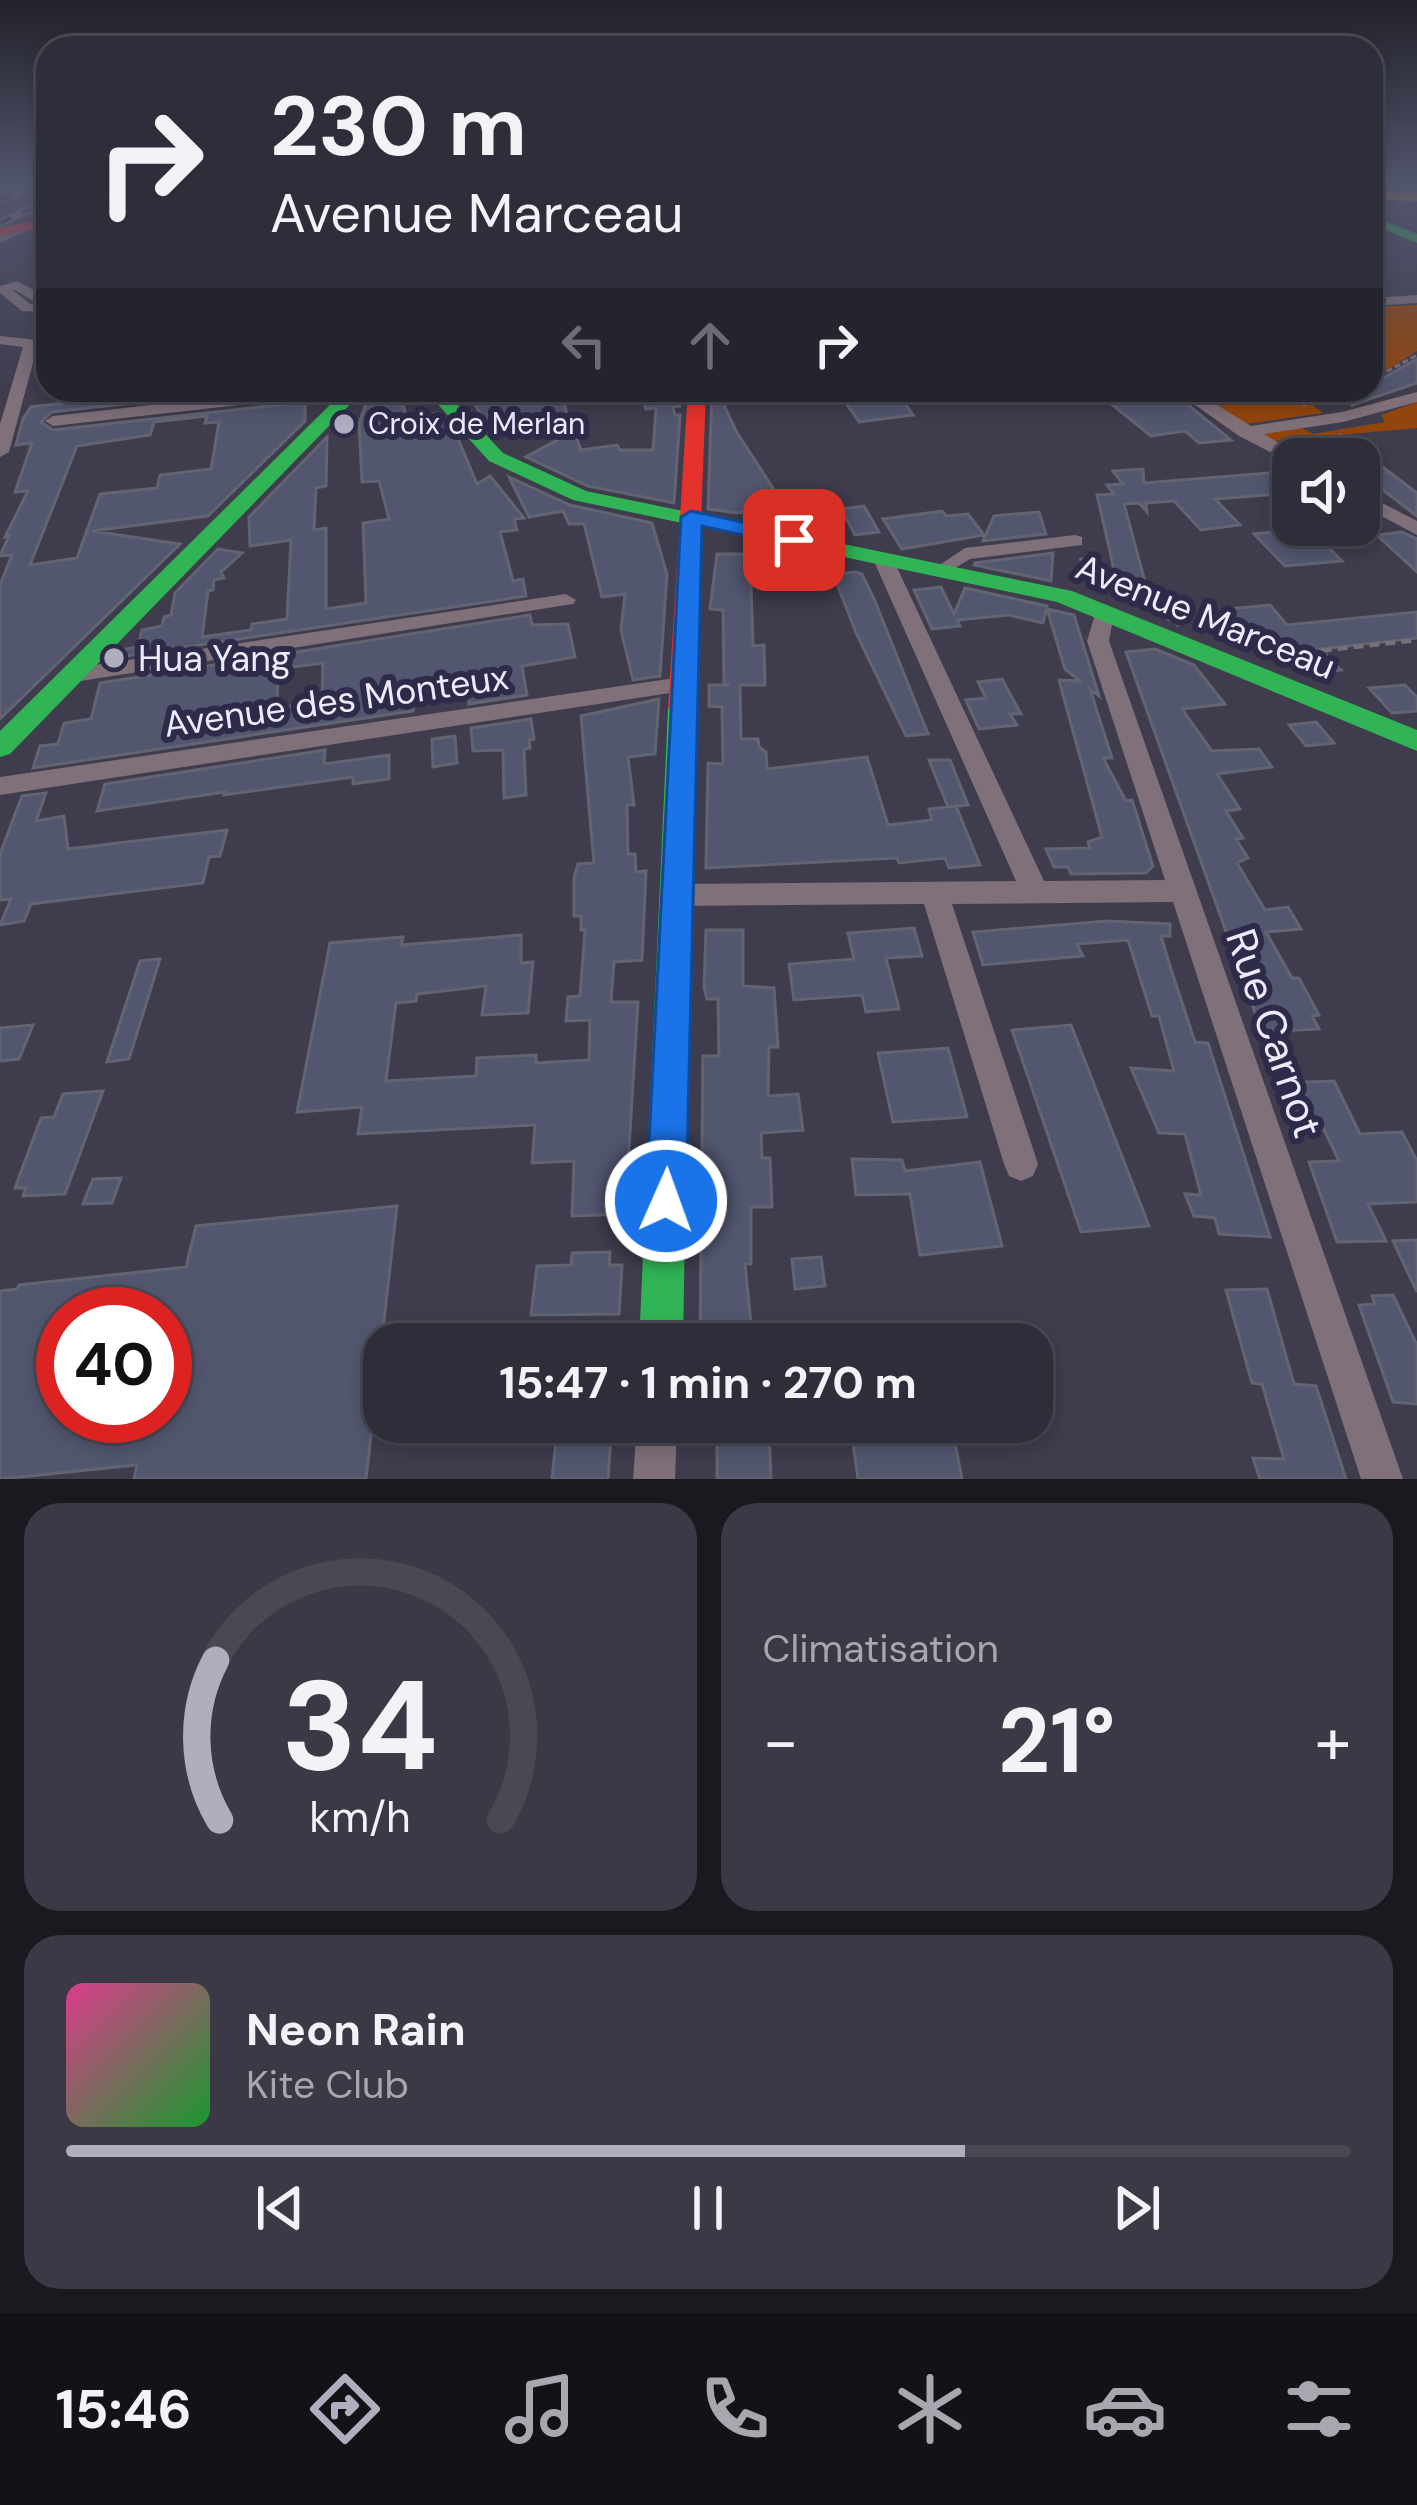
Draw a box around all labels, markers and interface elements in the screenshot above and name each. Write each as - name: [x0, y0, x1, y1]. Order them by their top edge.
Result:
- text: 230 m: [270, 72, 527, 181]
- icon: right: [72, 84, 228, 240]
- text: Avenue Marceau: [270, 178, 683, 249]
- icon: left: [551, 312, 617, 378]
- icon: ahead: [677, 312, 743, 378]
- icon: right: [803, 312, 869, 378]
- place label: Croix de Merlan: [368, 404, 585, 443]
- marker: Croix de Merlan: [331, 411, 357, 437]
- map controls: [1272, 438, 1380, 546]
- button: sound: [1272, 438, 1380, 546]
- pin: [743, 489, 845, 591]
- icon: arrive: [761, 507, 827, 573]
- street label: Avenue Marceau: [1069, 543, 1342, 690]
- place label: Hua Yang: [138, 635, 291, 682]
- marker: Hua Yang: [101, 645, 127, 671]
- street label: Avenue des Monteux: [161, 653, 511, 748]
- street label: Rue Carnot: [1213, 922, 1336, 1145]
- position arrow: [603, 1138, 729, 1264]
- speed limit sign: 40: [36, 1287, 192, 1443]
- text: 15:47 · 1 min · 270 m: [499, 1353, 917, 1412]
- text: Climatisation: [763, 1623, 999, 1674]
- text: 34: [282, 1645, 438, 1808]
- text: 21°: [998, 1683, 1115, 1800]
- text: −: [763, 1699, 799, 1784]
- text: +: [1315, 1699, 1351, 1784]
- text: km/h: [310, 1789, 411, 1845]
- text: Neon Rain: [246, 2000, 466, 2059]
- text: Kite Club: [246, 2059, 409, 2110]
- icon: previous: [247, 2175, 313, 2241]
- icon: pause: [675, 2175, 741, 2241]
- icon: next: [1104, 2175, 1170, 2241]
- icon: directions: [303, 2367, 387, 2451]
- icon: music: [498, 2367, 582, 2451]
- icon: phone: [693, 2367, 777, 2451]
- icon: climate: [888, 2367, 972, 2451]
- icon: car: [1083, 2367, 1167, 2451]
- icon: filters: [1277, 2367, 1361, 2451]
- text: 15:46: [55, 2374, 192, 2445]

